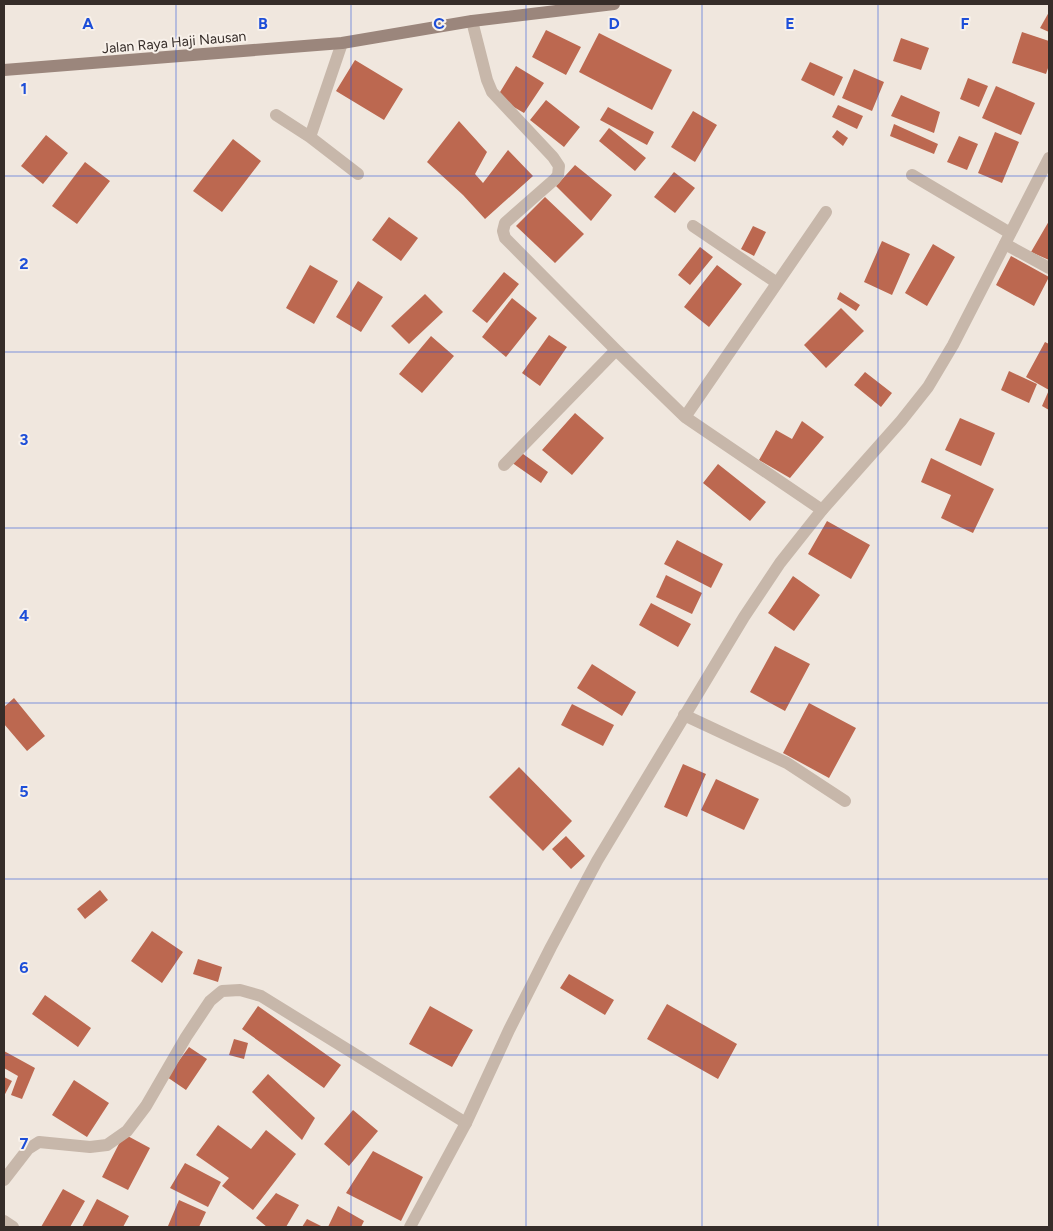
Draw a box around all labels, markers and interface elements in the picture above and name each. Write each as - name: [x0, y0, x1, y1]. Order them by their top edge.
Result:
- text: A: [82, 14, 94, 33]
- text: B: [258, 14, 268, 33]
- text: C: [433, 14, 445, 33]
- text: D: [608, 14, 620, 33]
- text: E: [785, 14, 795, 33]
- text: F: [961, 14, 970, 33]
- street label: Jalan Raya Haji Nausan: [101, 28, 247, 57]
- text: 1: [21, 79, 27, 98]
- text: 2: [19, 254, 29, 273]
- text: 3: [20, 430, 29, 449]
- text: 4: [19, 606, 29, 625]
- text: 5: [19, 782, 29, 801]
- text: 6: [19, 958, 29, 977]
- text: 7: [20, 1134, 29, 1153]

